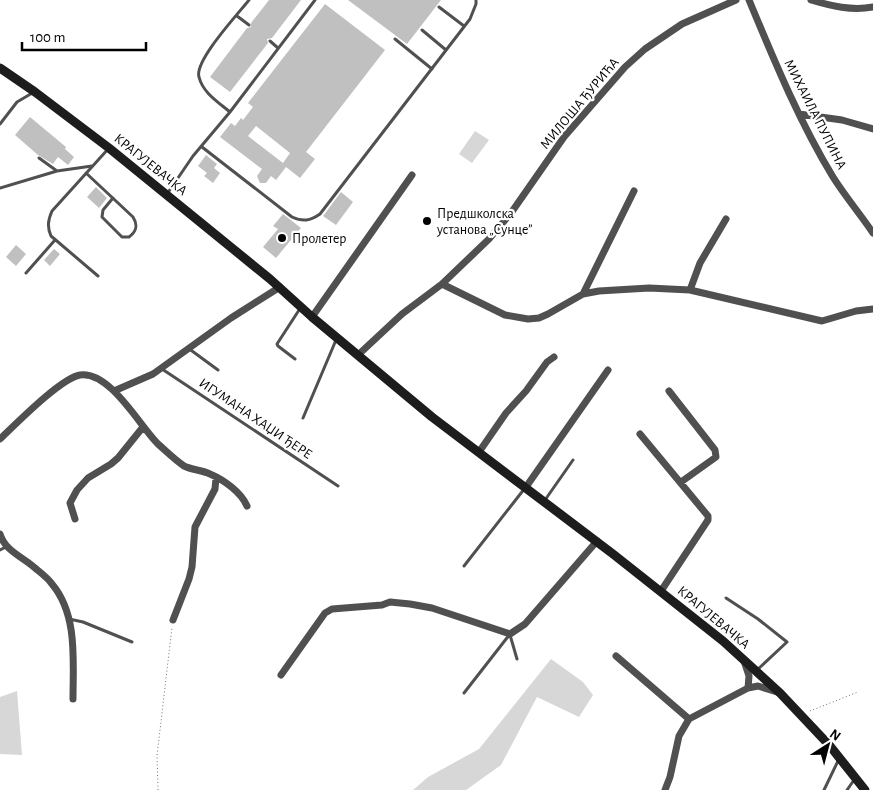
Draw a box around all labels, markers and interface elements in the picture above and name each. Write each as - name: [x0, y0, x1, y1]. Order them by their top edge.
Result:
- scale bar: [22, 20, 146, 52]
- text: 100 m: [30, 30, 65, 45]
- street label: МИЛОША ЂУРИЋА: [538, 55, 622, 152]
- street label: МИХАИЛА ПУПИНА: [781, 57, 849, 172]
- street label: КРАГУЈЕВАЧКА: [111, 131, 189, 198]
- place label: Предшколска установа „Сунце”: [436, 207, 532, 237]
- marker: Предшколска установа „Сунце”: [421, 215, 433, 227]
- marker: Пролетер: [276, 232, 288, 244]
- place label: Пролетер: [292, 232, 346, 246]
- street label: ИГУМАНА ХАЏИ ЂЕРЕ: [196, 376, 315, 462]
- street label: КРАГУЈЕВАЧКА: [675, 584, 752, 652]
- north arrow: [803, 720, 853, 770]
- text: N: [827, 727, 843, 744]

